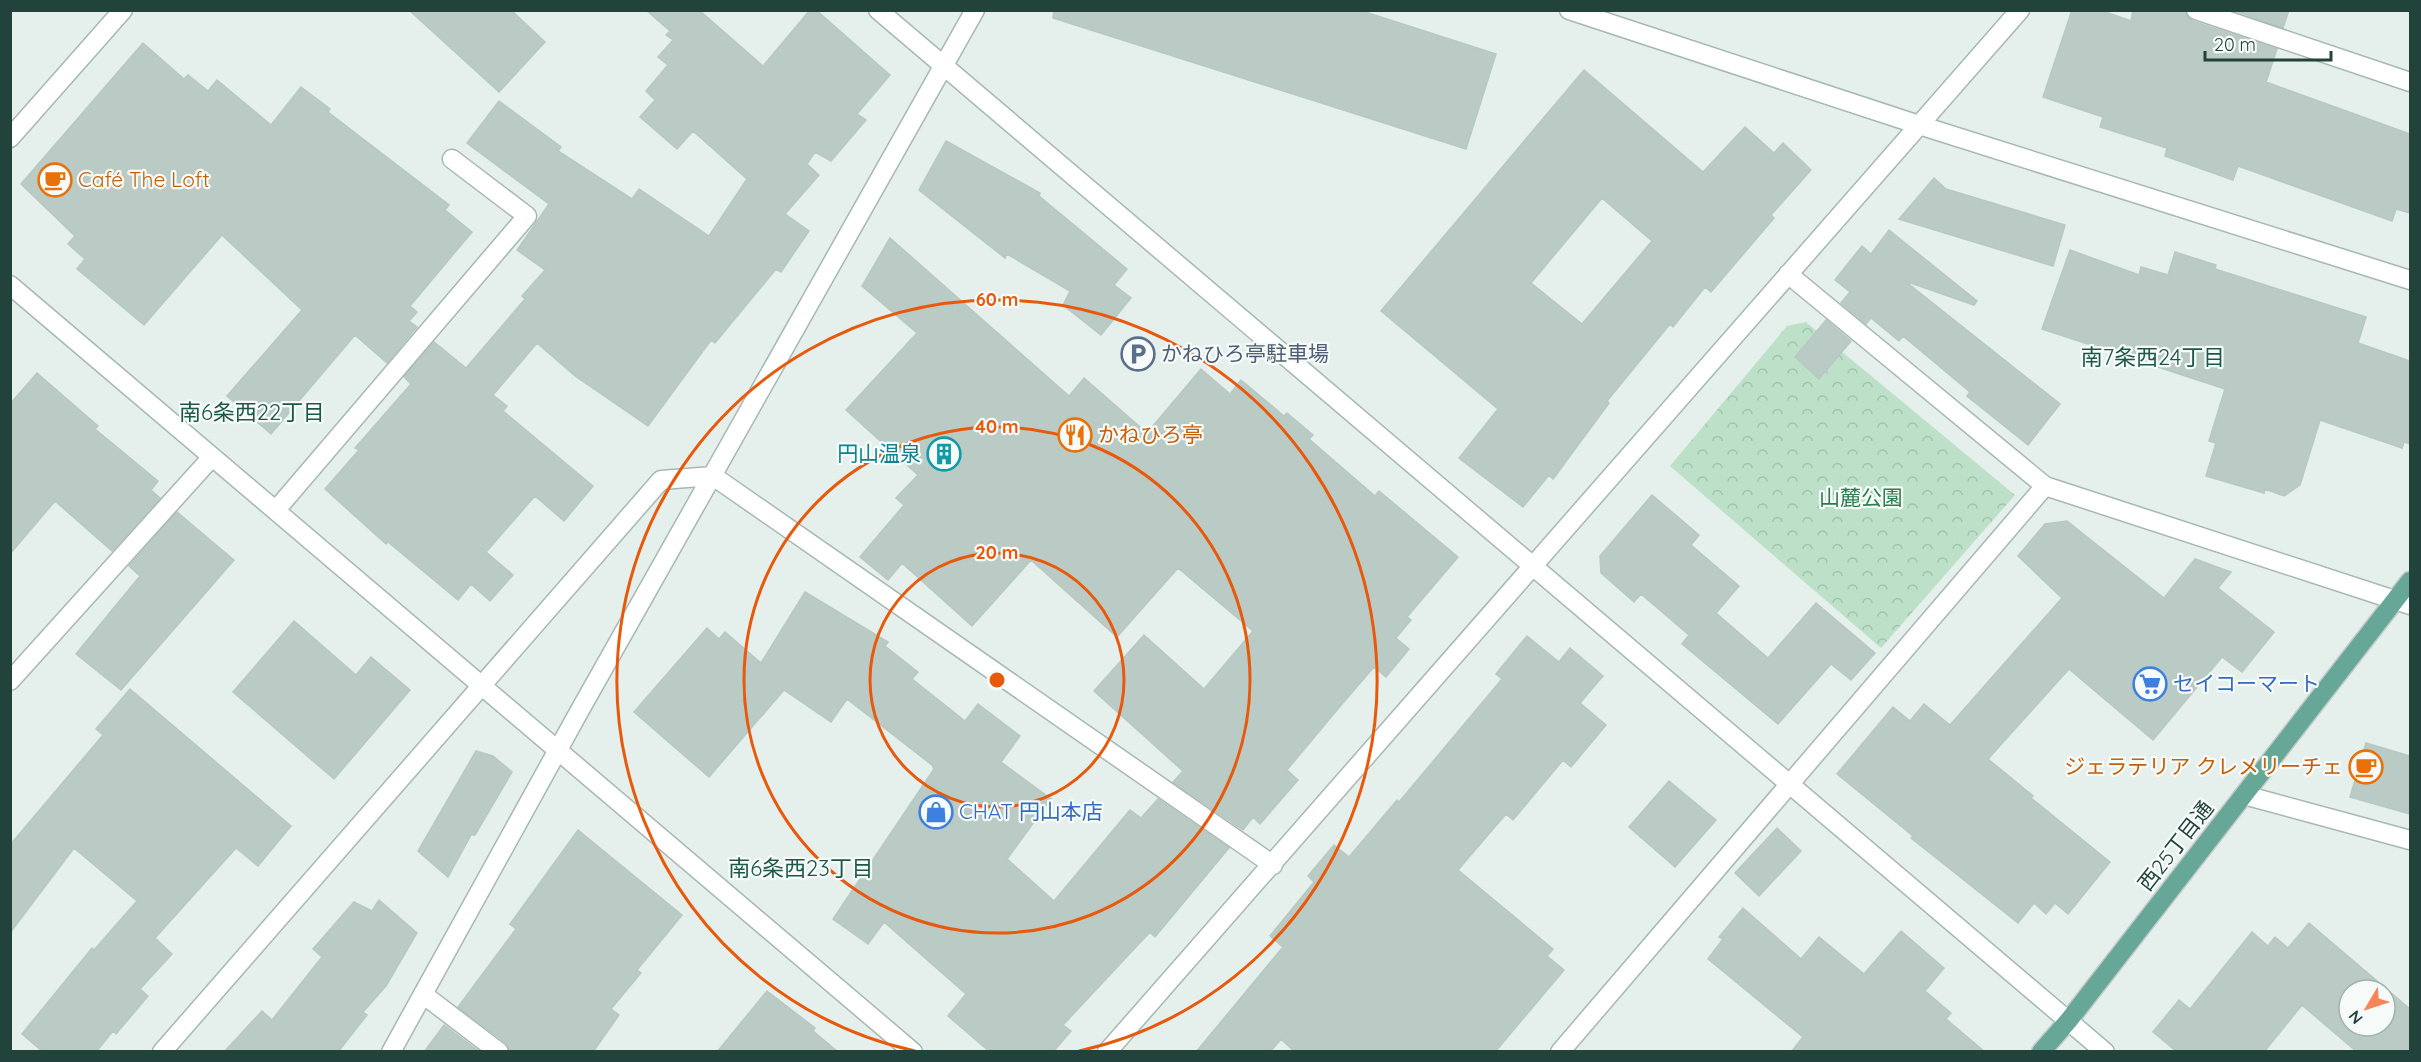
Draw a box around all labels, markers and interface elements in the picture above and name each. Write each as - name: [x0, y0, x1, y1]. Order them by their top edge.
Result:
- scale bar: [2205, 24, 2331, 62]
- text: 20 m: [2214, 33, 2256, 56]
- cafe icon: Café The Loft: [37, 162, 73, 198]
- place label: Café The Loft: [78, 166, 210, 192]
- text: 60 m: [976, 288, 1018, 311]
- parking icon: かねひろ亭駐車場: [1120, 336, 1156, 372]
- place label: かねひろ亭駐車場: [1161, 340, 1329, 366]
- district label: 南7条西24丁目: [2081, 343, 2225, 371]
- district label: 南6条西22丁目: [179, 398, 325, 426]
- text: 40 m: [975, 415, 1019, 438]
- restaurant icon: かねひろ亭: [1057, 417, 1093, 453]
- place label: かねひろ亭: [1098, 421, 1203, 447]
- building icon: 円山温泉: [926, 436, 962, 472]
- place label: 円山温泉: [837, 440, 921, 466]
- park label: 山麓公園: [1819, 484, 1903, 510]
- text: 20 m: [976, 541, 1018, 564]
- supermarket icon: セイコーマート: [2132, 666, 2168, 702]
- centre of rings: [987, 670, 1007, 690]
- place label: セイコーマート: [2173, 670, 2320, 696]
- cafe icon: ジェラテリア クレメリーチェ: [2348, 749, 2384, 785]
- place label: ジェラテリア クレメリーチェ: [2064, 753, 2343, 779]
- shop icon: CHAT 円山本店: [918, 794, 954, 830]
- street label: 西25丁目通: [2132, 795, 2218, 896]
- place label: CHAT 円山本店: [959, 798, 1103, 824]
- district label: 南6条西23丁目: [728, 854, 874, 882]
- north arrow: [2337, 978, 2397, 1038]
- text: N: [2344, 1007, 2367, 1028]

